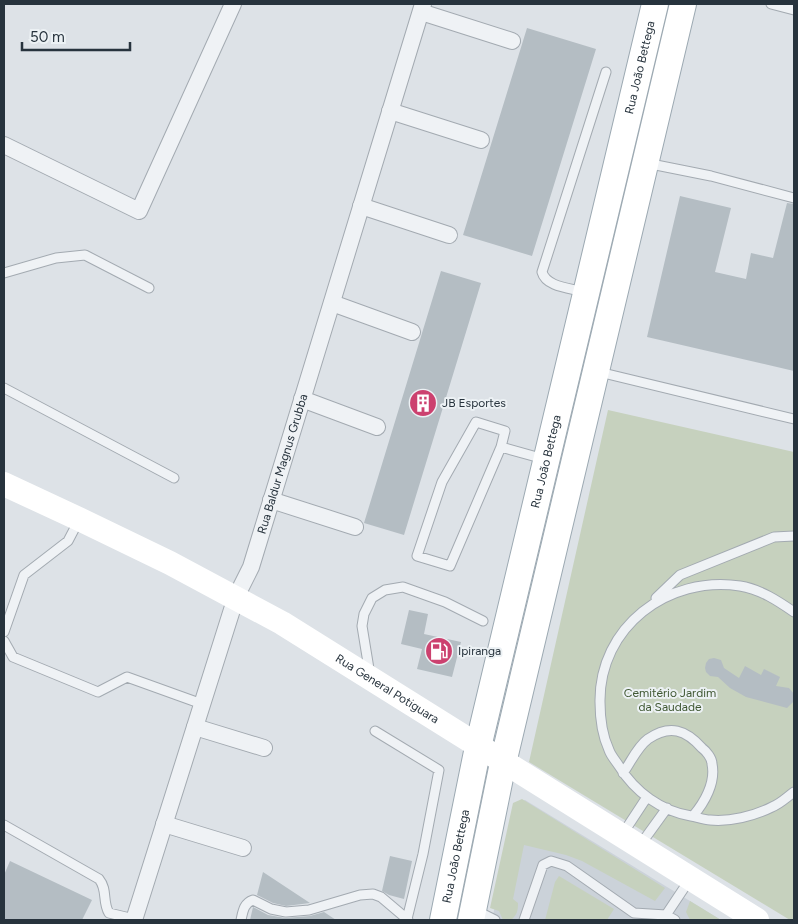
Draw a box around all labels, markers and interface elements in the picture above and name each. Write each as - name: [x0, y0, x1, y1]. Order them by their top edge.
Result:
- scale bar: [22, 20, 130, 52]
- street label: Rua João Bettega: [622, 20, 658, 115]
- text: 50 m: [30, 28, 65, 46]
- building icon: JB Esportes: [408, 388, 438, 418]
- street label: Rua Baldur Magnus Grubba: [255, 392, 310, 536]
- place label: JB Esportes: [442, 396, 506, 410]
- street label: Rua João Bettega: [528, 414, 564, 509]
- fuel station icon: Ipiranga: [424, 636, 454, 666]
- place label: Ipiranga: [458, 644, 501, 658]
- street label: Rua General Potiguara: [333, 651, 441, 726]
- park label: Cemitério Jardim da Saudade: [624, 686, 716, 714]
- street label: Rua João Bettega: [440, 808, 472, 904]

